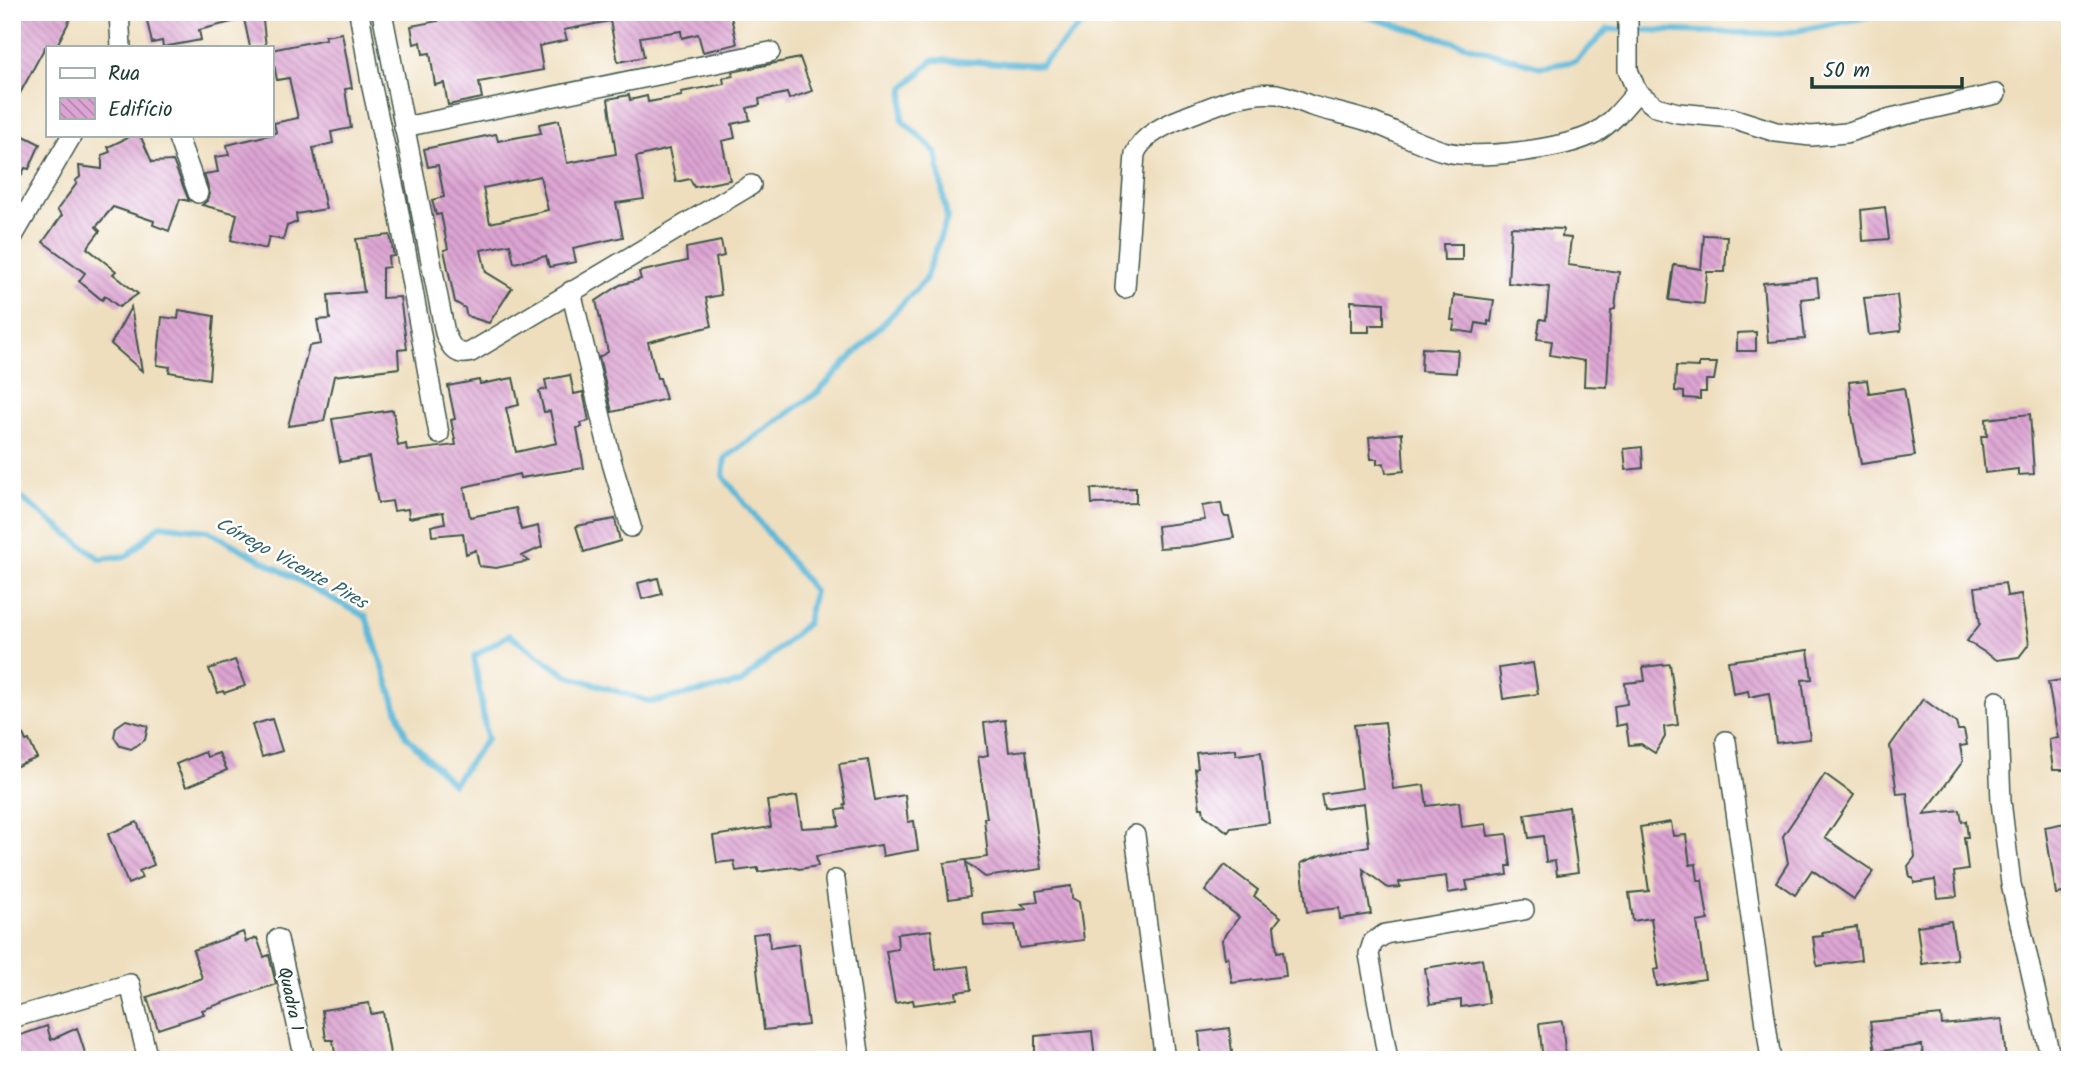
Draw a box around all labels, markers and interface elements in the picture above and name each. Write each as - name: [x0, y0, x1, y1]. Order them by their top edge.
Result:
- legend: [46, 46, 273, 136]
- scale bar: [1812, 46, 1963, 90]
- text: 50 m: [1823, 55, 1870, 88]
- text: Rua: [108, 58, 140, 91]
- text: Edifício: [108, 94, 173, 127]
- water label: Córrego Vicente Pires: [210, 510, 374, 619]
- street label: Quadra 1: [269, 965, 310, 1034]

